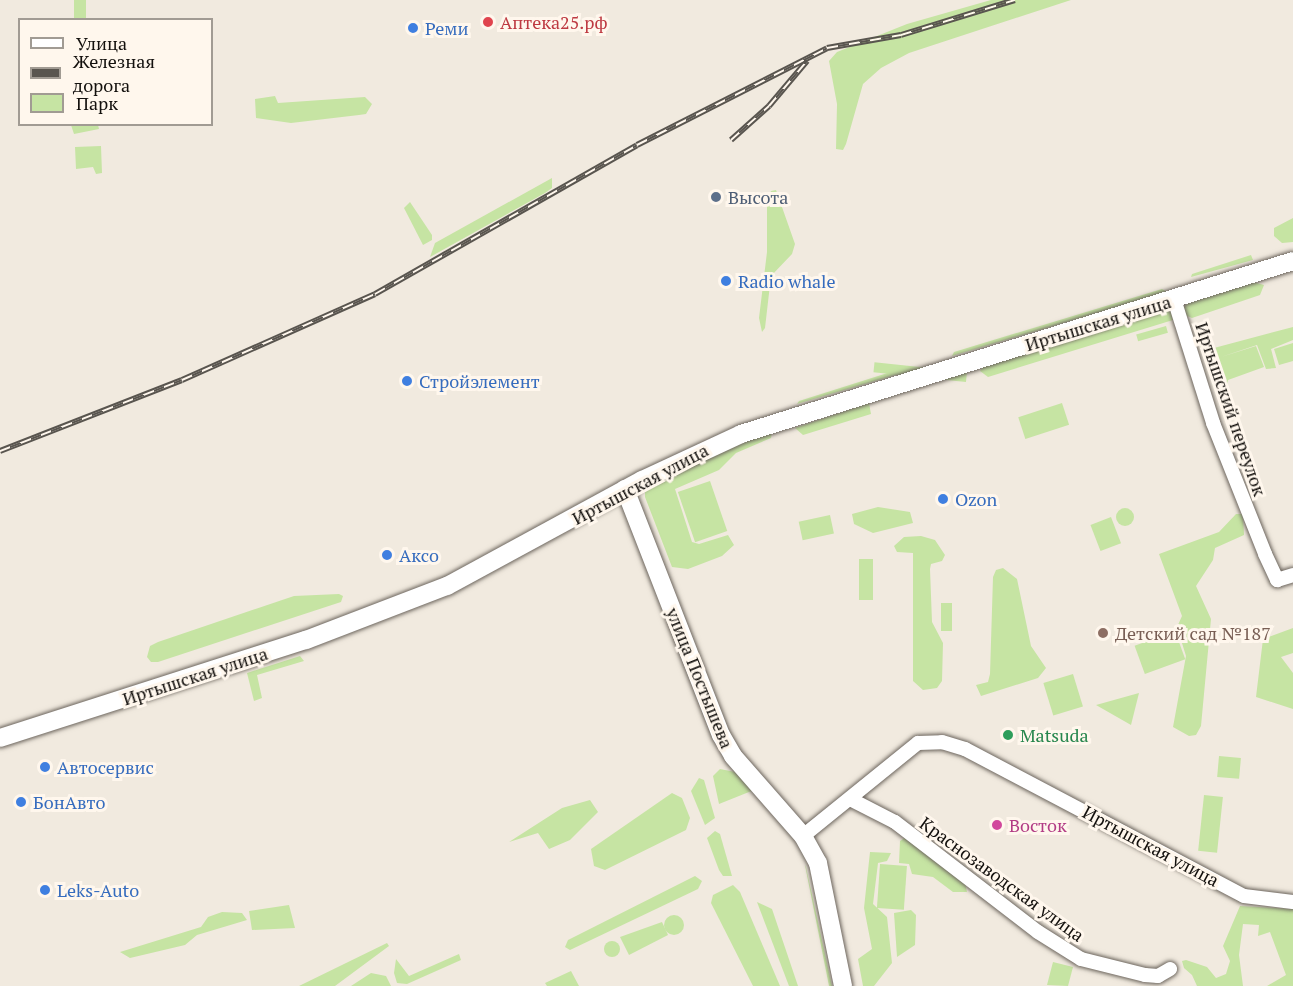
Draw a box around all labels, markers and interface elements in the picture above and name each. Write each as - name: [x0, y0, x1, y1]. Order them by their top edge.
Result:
- place label: Аптека25.рф: [500, 11, 607, 33]
- marker: Аптека25.рф: [481, 15, 495, 29]
- place label: Реми: [425, 17, 468, 39]
- legend: [18, 18, 213, 126]
- marker: Реми: [406, 21, 420, 35]
- text: Улица: [76, 31, 127, 55]
- text: Железная дорога: [73, 49, 155, 97]
- text: Парк: [76, 91, 118, 115]
- place label: Высота: [728, 186, 788, 208]
- marker: Высота: [709, 190, 723, 204]
- place label: Radio whale: [738, 270, 836, 292]
- marker: Radio whale: [719, 274, 733, 288]
- street label: Иртышская улица: [1023, 291, 1173, 355]
- street label: Иртышский переулок: [1191, 319, 1271, 499]
- place label: Стройэлемент: [419, 370, 540, 392]
- marker: Стройэлемент: [400, 374, 414, 388]
- street label: Иртышская улица: [568, 439, 712, 529]
- place label: Ozon: [955, 488, 997, 510]
- marker: Ozon: [936, 492, 950, 506]
- place label: Аксо: [399, 544, 439, 566]
- marker: Аксо: [380, 548, 394, 562]
- street label: улица Постышева: [662, 604, 738, 752]
- place label: Детский сад №187: [1115, 622, 1271, 644]
- marker: Детский сад №187: [1096, 626, 1110, 640]
- street label: Иртышская улица: [120, 642, 270, 710]
- place label: Matsuda: [1020, 724, 1089, 746]
- marker: Matsuda: [1001, 728, 1015, 742]
- place label: Автосервис: [57, 756, 154, 778]
- marker: Автосервис: [38, 760, 52, 774]
- place label: БонАвто: [33, 791, 105, 813]
- marker: БонАвто: [14, 795, 28, 809]
- street label: Иртышская улица: [1079, 801, 1223, 891]
- street label: Краснозаводская улица: [916, 812, 1088, 946]
- place label: Восток: [1009, 814, 1067, 836]
- marker: Восток: [990, 818, 1004, 832]
- place label: Leks-Auto: [57, 879, 139, 901]
- marker: Leks-Auto: [38, 883, 52, 897]

